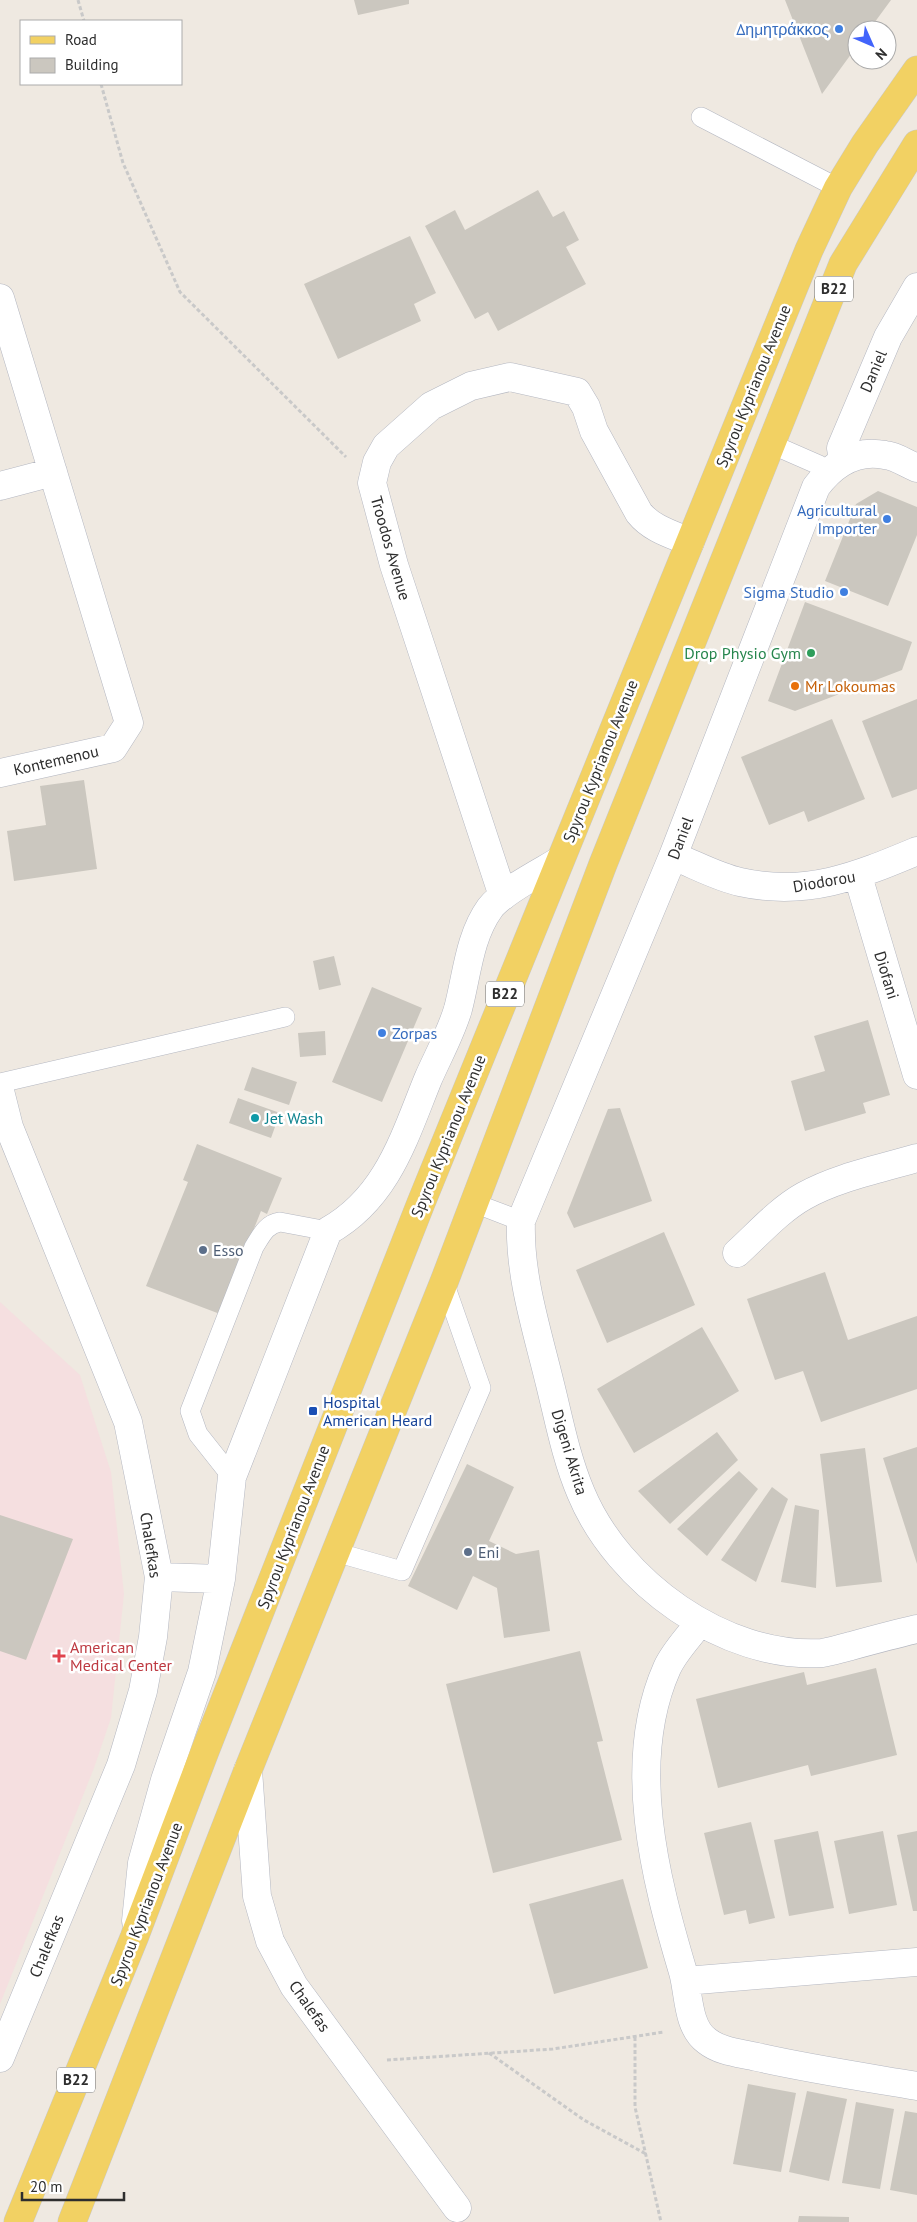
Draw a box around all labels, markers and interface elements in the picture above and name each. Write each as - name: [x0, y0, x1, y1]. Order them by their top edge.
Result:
- place label: Δημητράκκος: [736, 19, 829, 39]
- legend: [20, 20, 182, 85]
- north arrow: [847, 20, 897, 70]
- marker: Δημητράκκος: [833, 23, 845, 35]
- text: Road: [65, 30, 97, 49]
- text: N: [872, 45, 891, 64]
- text: Building: [65, 55, 119, 74]
- road number: B22: [815, 276, 853, 302]
- street label: Spyrou Kyprianou Avenue: [711, 302, 795, 470]
- street label: Daniel: [855, 346, 891, 395]
- street label: Troodos Avenue: [367, 494, 415, 602]
- place label: Agricultural Importer: [797, 500, 878, 538]
- marker: Agricultural Importer: [881, 513, 893, 525]
- place label: Sigma Studio: [743, 582, 834, 602]
- marker: Sigma Studio: [838, 586, 850, 598]
- place label: Drop Physio Gym: [684, 643, 801, 663]
- marker: Drop Physio Gym: [805, 647, 817, 659]
- place label: Mr Lokoumas: [805, 676, 896, 696]
- street label: Spyrou Kyprianou Avenue: [558, 677, 642, 845]
- marker: Mr Lokoumas: [789, 680, 801, 692]
- street label: Kontemenou: [11, 740, 101, 780]
- street label: Daniel: [663, 813, 697, 862]
- street label: Diodorou: [791, 866, 857, 896]
- street label: Diofani: [870, 949, 904, 1001]
- road number: B22: [486, 982, 524, 1006]
- place label: Zorpas: [392, 1023, 438, 1043]
- marker: Zorpas: [376, 1027, 388, 1039]
- street label: Spyrou Kyprianou Avenue: [406, 1052, 490, 1220]
- place label: Jet Wash: [264, 1108, 323, 1128]
- marker: Jet Wash: [249, 1112, 261, 1124]
- place label: Esso: [213, 1240, 244, 1260]
- marker: Esso: [197, 1244, 209, 1256]
- place label: Hospital American Heard: [323, 1392, 432, 1430]
- marker: Hospital American Heard: [307, 1405, 319, 1417]
- street label: Digeni Akrita: [548, 1407, 592, 1497]
- street label: Spyrou Kyprianou Avenue: [253, 1442, 333, 1612]
- street label: Chalefkas: [136, 1511, 166, 1579]
- place label: Eni: [478, 1542, 500, 1562]
- marker: Eni: [462, 1546, 474, 1558]
- place label: American Medical Center: [70, 1637, 173, 1675]
- marker: American Medical Center: [52, 1649, 66, 1663]
- street label: Spyrou Kyprianou Avenue: [106, 1819, 186, 1989]
- street label: Chalefkas: [24, 1911, 68, 1980]
- street label: Chalefas: [285, 1976, 335, 2036]
- road number: B22: [57, 2068, 95, 2092]
- scale bar: [22, 2170, 125, 2202]
- text: 20 m: [30, 2177, 63, 2196]

